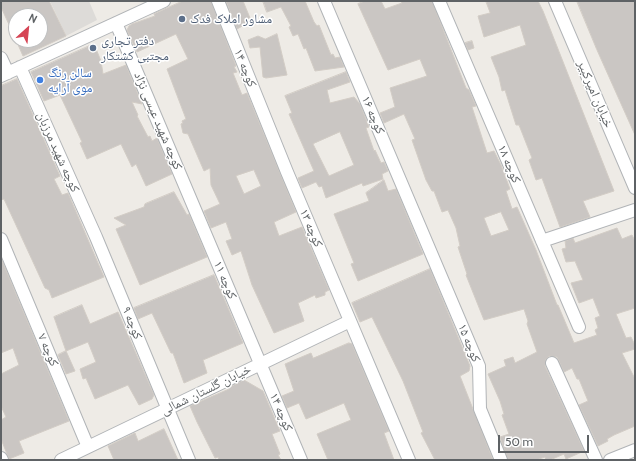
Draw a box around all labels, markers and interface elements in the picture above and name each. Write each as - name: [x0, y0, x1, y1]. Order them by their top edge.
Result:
- north arrow: [8, 8, 48, 48]
- text: N: [26, 10, 40, 26]
- place label: مشاور املاک فدک: [190, 11, 272, 27]
- marker: مشاور املاک فدک: [177, 14, 187, 24]
- place label: دفتر تجاری مجتبی کشتکار: [101, 33, 169, 64]
- marker: دفتر تجاری مجتبی کشتکار: [88, 43, 98, 53]
- street label: کوچه ۱۴: [230, 46, 260, 90]
- street label: خیابان امیرکبیر: [574, 58, 616, 130]
- place label: سالن رنگ موی آرایه: [48, 65, 93, 96]
- street label: کوچه شهید عیسی نژاد: [130, 70, 186, 172]
- marker: سالن رنگ موی آرایه: [35, 75, 45, 85]
- street label: کوچه ۱۶: [358, 93, 388, 137]
- street label: کوچه شهید مرزبان: [33, 109, 83, 195]
- street label: کوچه ۱۸: [494, 142, 524, 186]
- street label: کوچه ۱۳: [296, 206, 326, 250]
- street label: کوچه ۱۱: [210, 258, 240, 302]
- street label: کوچه ۹: [118, 304, 146, 342]
- street label: کوچه ۱۵: [454, 321, 484, 365]
- street label: کوچه ۷: [34, 331, 62, 369]
- street label: خیابان گلستان شمالی: [158, 361, 254, 419]
- street label: کوچه ۱۴: [266, 390, 296, 434]
- scale bar: [500, 427, 591, 453]
- text: 50 m: [505, 434, 533, 449]

